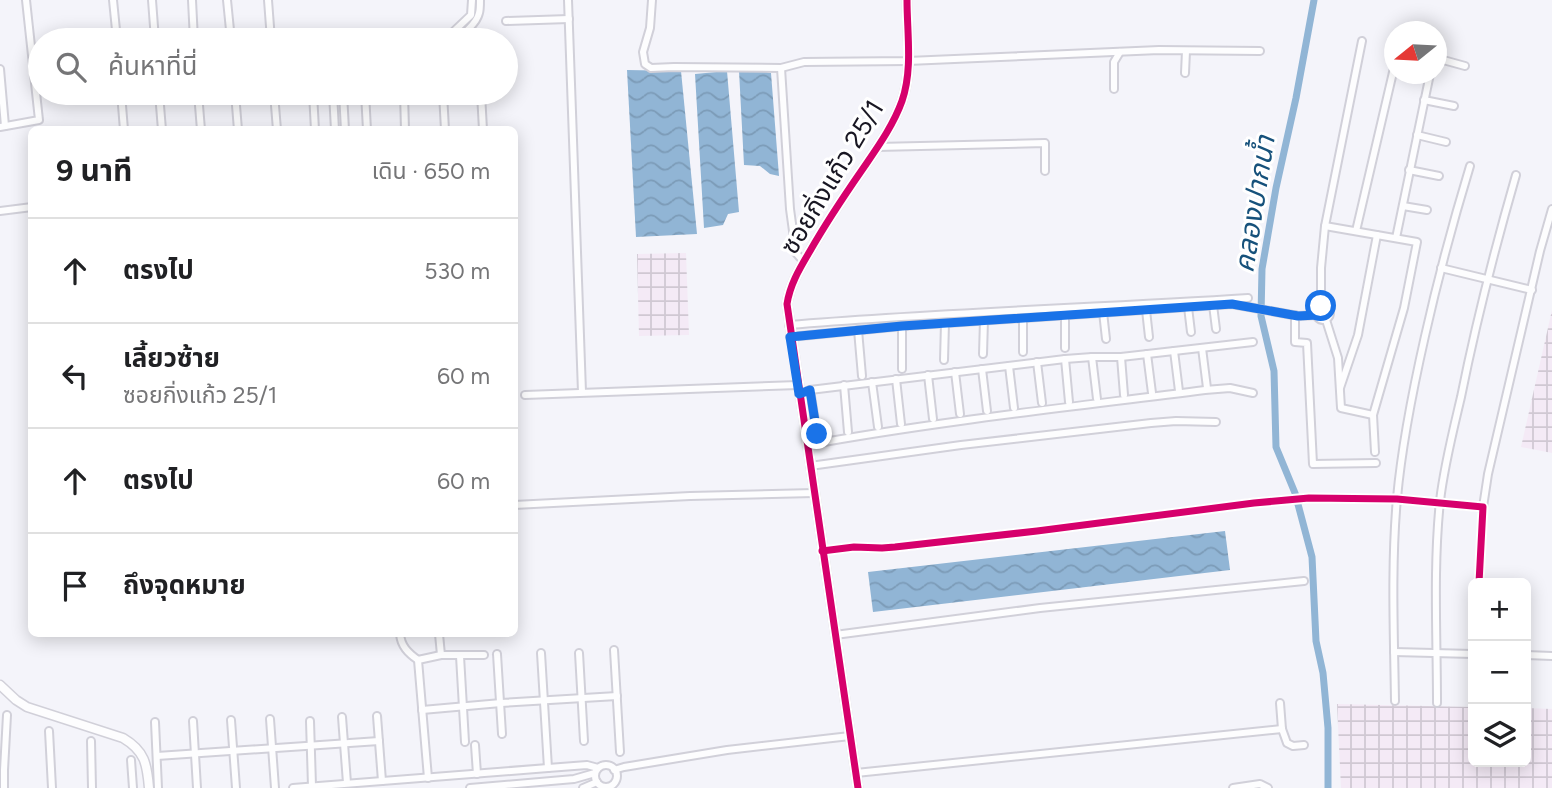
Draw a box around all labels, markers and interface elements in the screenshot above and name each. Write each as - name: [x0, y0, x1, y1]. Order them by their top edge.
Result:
- north arrow: [1384, 21, 1447, 84]
- search box: [28, 28, 518, 105]
- icon: search: [52, 48, 90, 86]
- text: ค้นหาที่นี่: [108, 50, 198, 82]
- street label: ซอยกิ่งแก้ว 25/1: [773, 94, 891, 260]
- water label: คลองปากน้ำ: [1224, 131, 1282, 275]
- text: 9 นาที: [56, 152, 132, 189]
- text: เดิน · 650 m: [372, 157, 490, 185]
- icon: ahead: [56, 252, 94, 290]
- text: ตรงไป: [123, 254, 194, 286]
- text: 530 m: [424, 257, 490, 285]
- route start: [1305, 290, 1336, 321]
- text: เลี้ยวซ้าย: [123, 342, 220, 374]
- icon: left: [56, 357, 94, 395]
- text: 60 m: [437, 362, 490, 390]
- text: ซอยกิ่งแก้ว 25/1: [123, 381, 277, 409]
- route end: [801, 418, 832, 449]
- icon: ahead: [56, 462, 94, 500]
- text: ตรงไป: [123, 464, 194, 496]
- text: 60 m: [437, 467, 490, 495]
- icon: arrive: [56, 567, 94, 605]
- text: ถึงจุดหมาย: [123, 569, 246, 601]
- map controls: [1468, 578, 1531, 767]
- button: +: [1468, 578, 1531, 641]
- button: −: [1468, 641, 1531, 704]
- button: layers: [1468, 704, 1531, 767]

